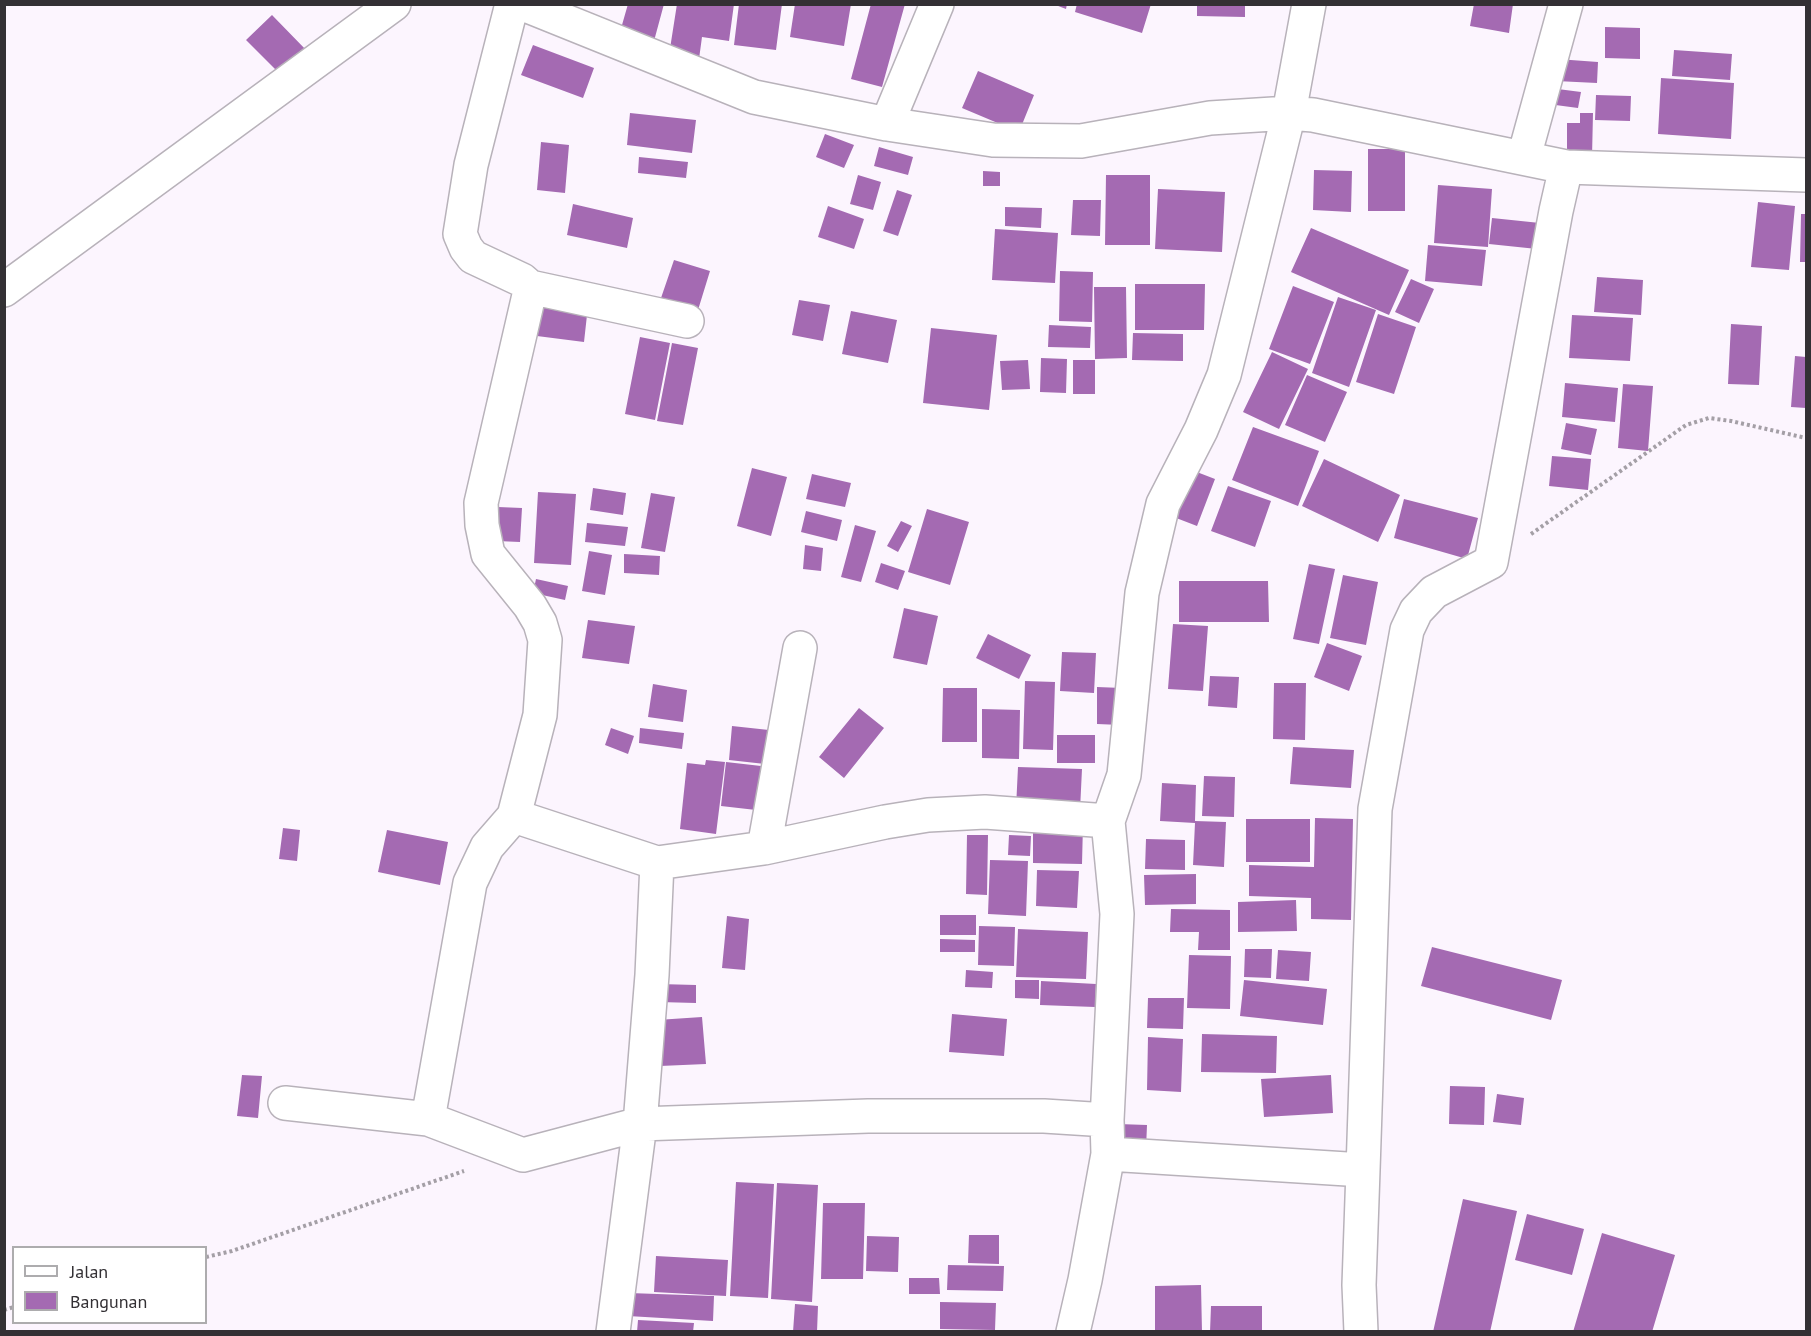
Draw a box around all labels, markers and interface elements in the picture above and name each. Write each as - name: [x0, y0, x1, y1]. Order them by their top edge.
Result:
- legend: [12, 1246, 207, 1324]
- text: Jalan: [70, 1260, 108, 1283]
- text: Bangunan: [70, 1290, 147, 1313]

